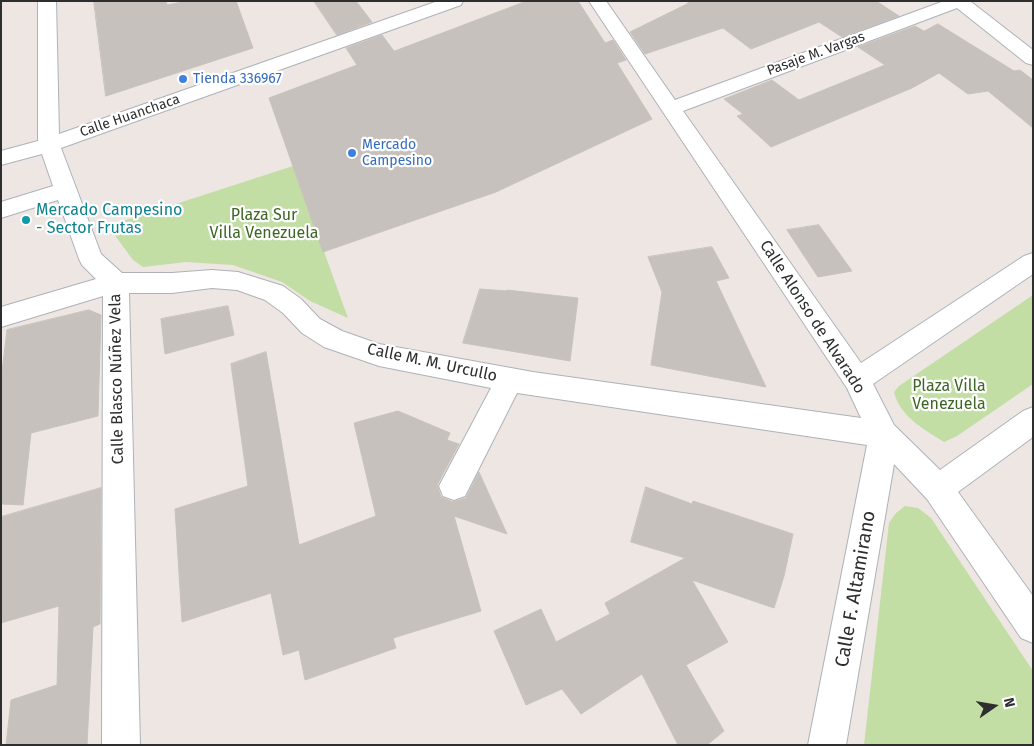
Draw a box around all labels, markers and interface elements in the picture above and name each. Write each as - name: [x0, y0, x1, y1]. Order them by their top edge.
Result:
- street label: Pasaje M. Vargas: [765, 28, 867, 80]
- place label: Tienda 336967: [193, 71, 282, 87]
- marker: Tienda 336967: [177, 73, 189, 85]
- street label: Calle Huanchaca: [78, 91, 182, 141]
- place label: Mercado Campesino: [362, 137, 432, 170]
- marker: Mercado Campesino: [346, 147, 358, 159]
- place label: Mercado Campesino - Sector Frutas: [36, 201, 182, 239]
- park label: Plaza Sur Villa Venezuela: [209, 206, 319, 244]
- marker: Mercado Campesino - Sector Frutas: [20, 214, 32, 226]
- street label: Calle Alonso de Alvarado: [755, 237, 869, 397]
- street label: Calle Blasco Núñez Vela: [106, 293, 128, 465]
- street label: Calle M. M. Urcullo: [365, 340, 499, 386]
- park label: Plaza Villa Venezuela: [912, 377, 986, 415]
- street label: Calle F. Altamirano: [831, 509, 881, 669]
- north arrow: [969, 681, 1019, 731]
- text: N: [1000, 696, 1018, 709]

